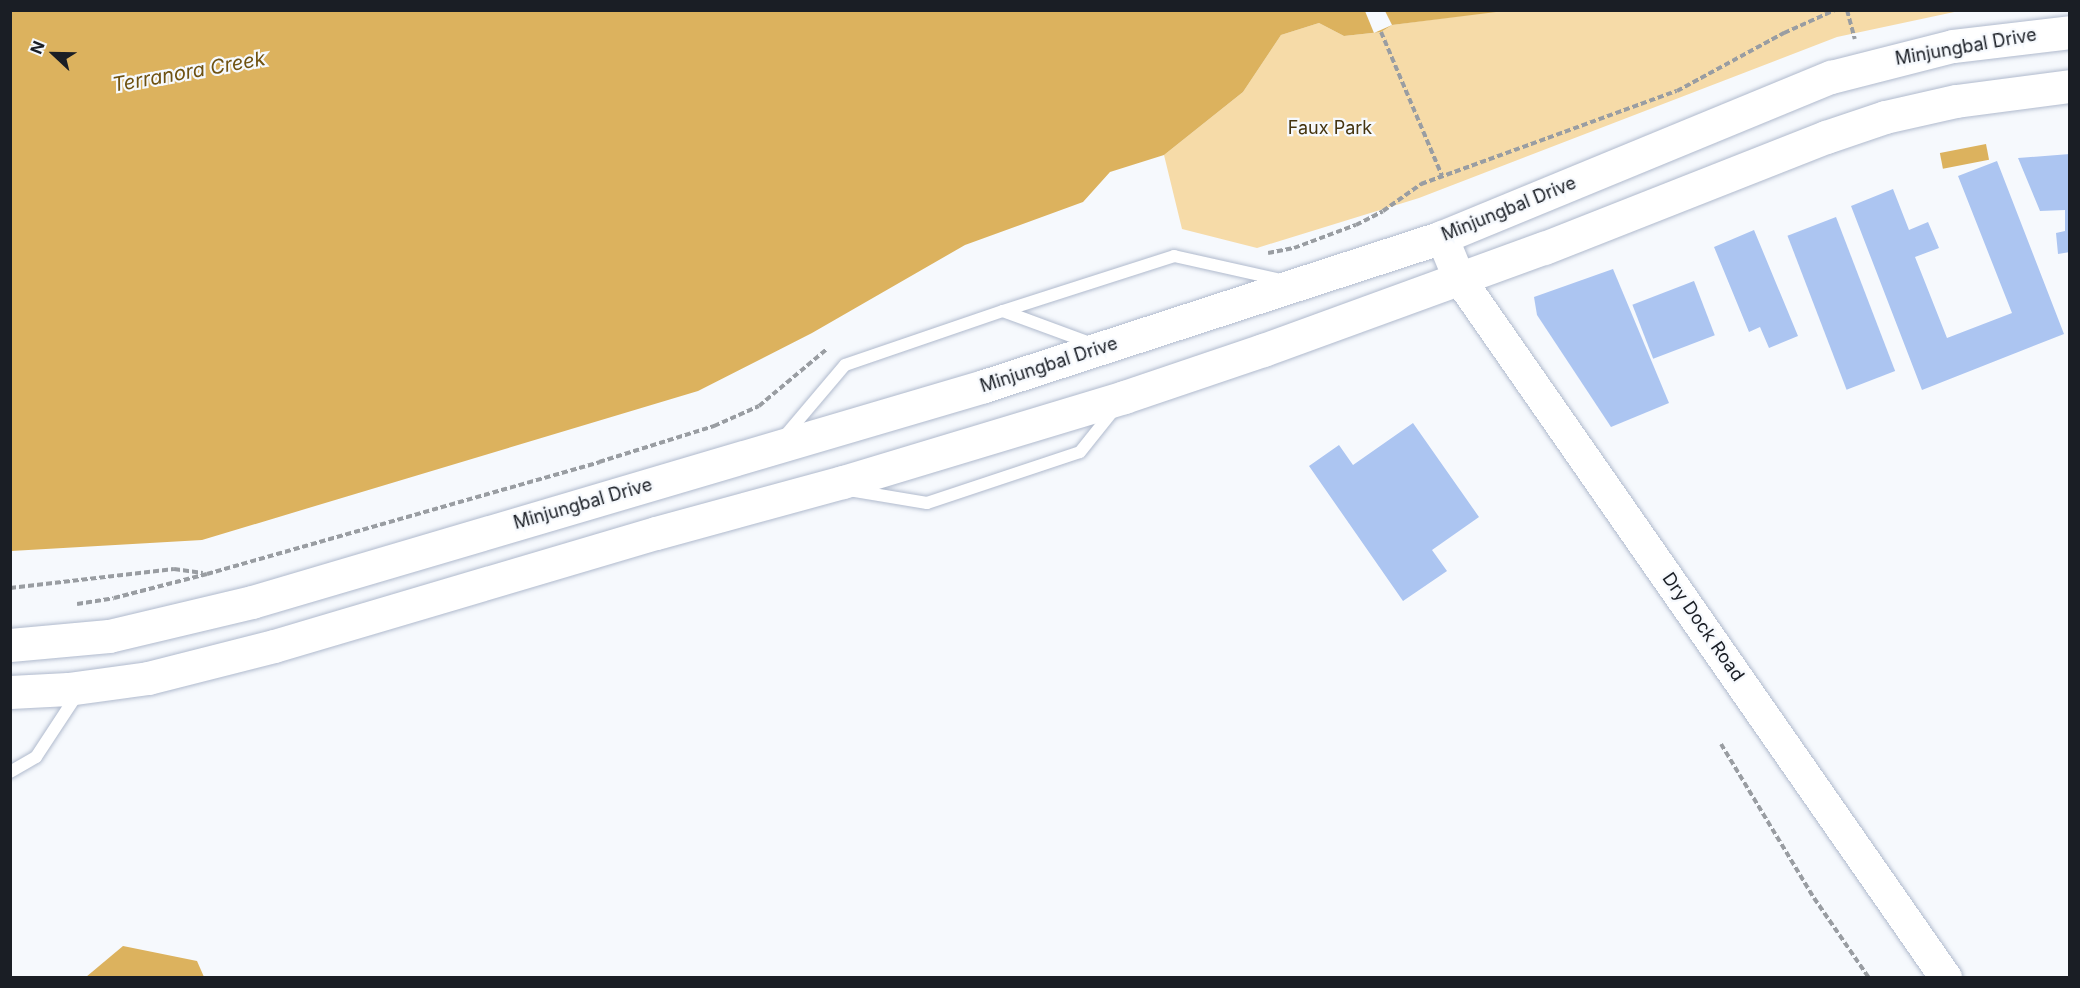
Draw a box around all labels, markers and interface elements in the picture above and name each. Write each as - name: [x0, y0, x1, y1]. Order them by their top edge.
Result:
- north arrow: [24, 24, 84, 84]
- street label: Minjungbal Drive: [1894, 24, 2038, 70]
- text: N: [26, 38, 49, 57]
- water label: Terranora Creek: [111, 47, 267, 97]
- park label: Faux Park: [1288, 117, 1372, 139]
- street label: Minjungbal Drive: [1439, 172, 1579, 246]
- street label: Minjungbal Drive: [978, 333, 1120, 397]
- street label: Minjungbal Drive: [511, 474, 655, 534]
- street label: Dry Dock Road: [1658, 569, 1748, 685]

